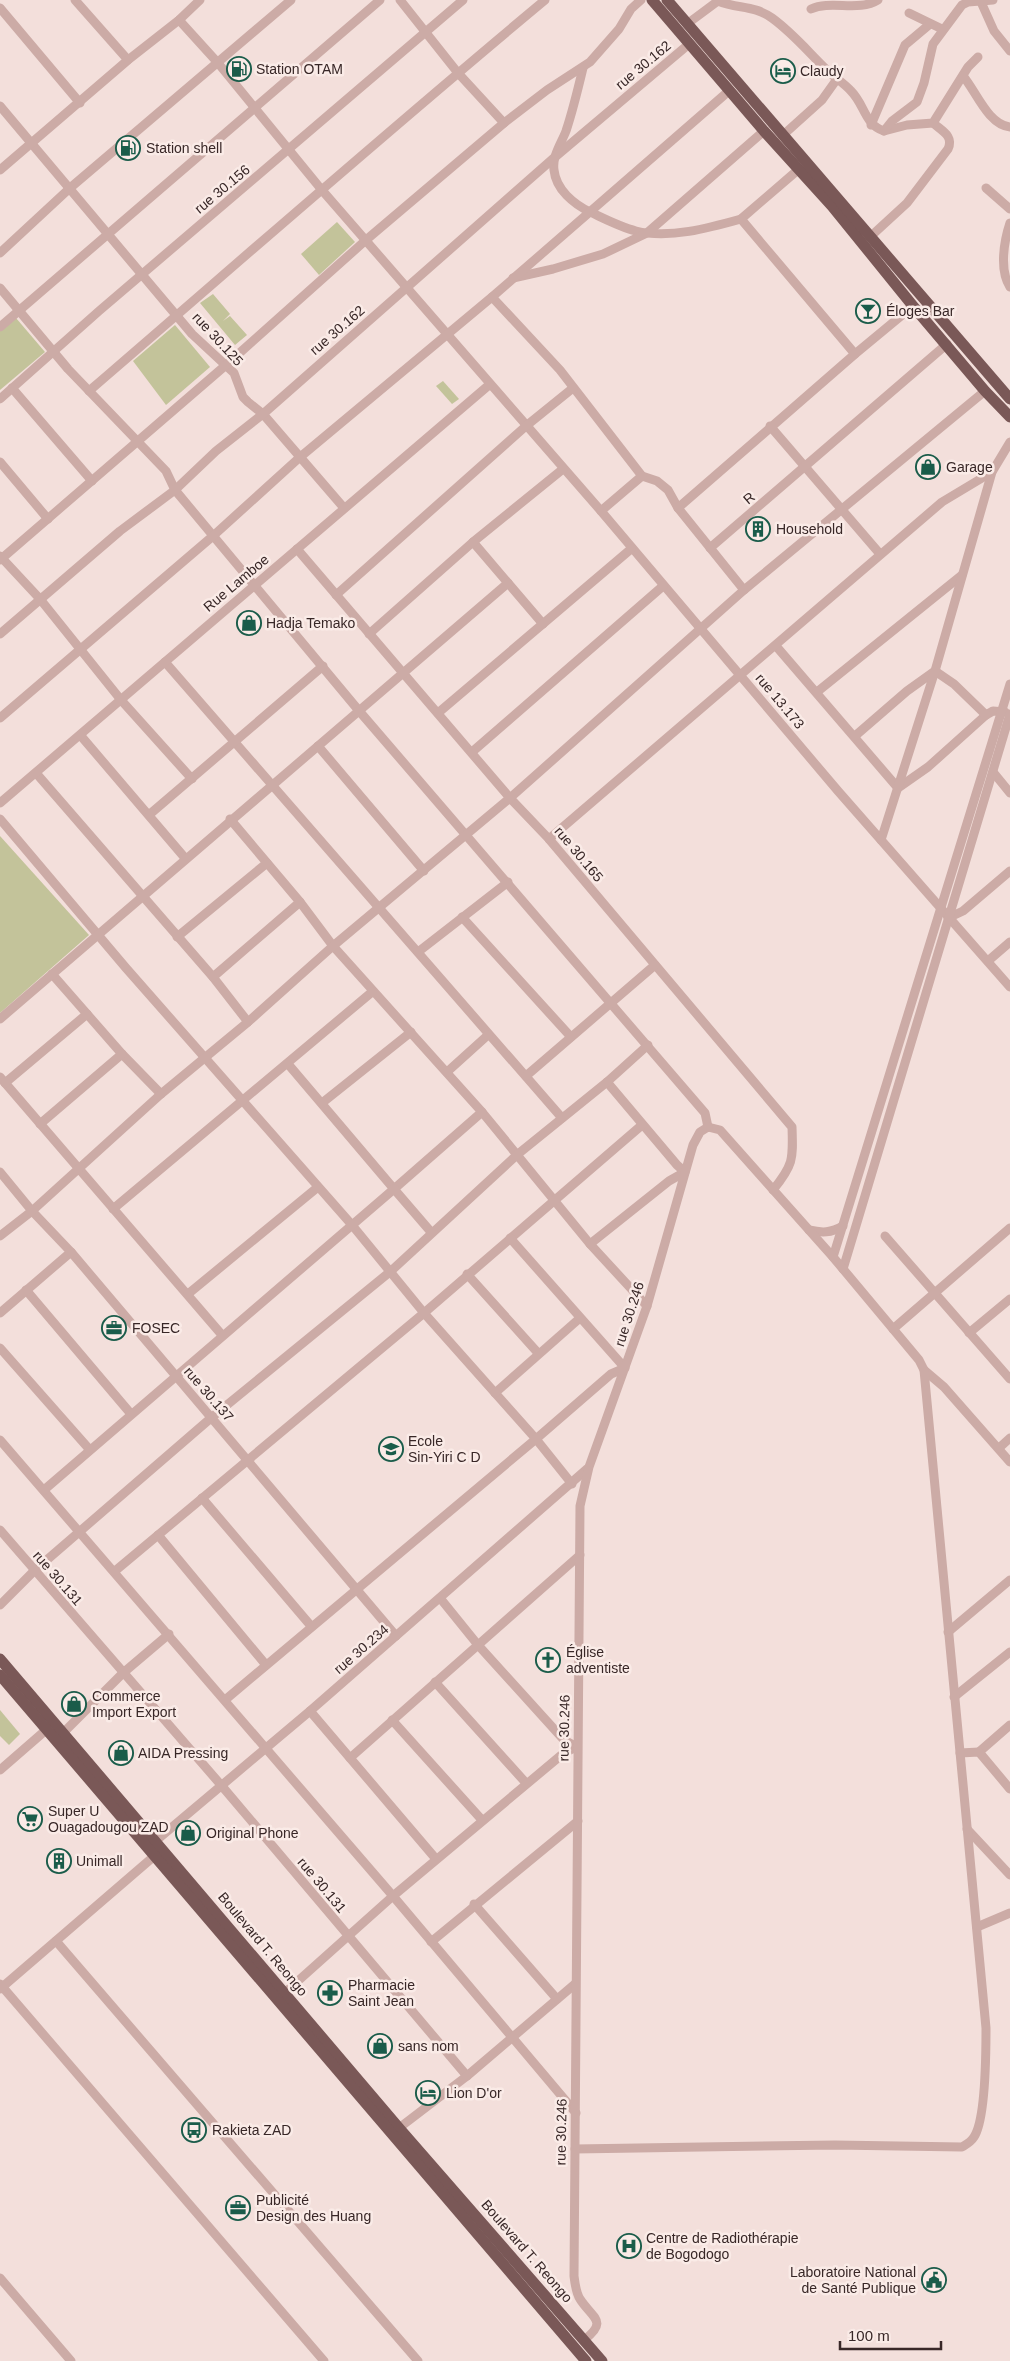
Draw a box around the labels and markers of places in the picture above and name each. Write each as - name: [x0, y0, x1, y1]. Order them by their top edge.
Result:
- fuel station icon: Station OTAM: [226, 56, 252, 82]
- hotel icon: Claudy: [770, 58, 796, 84]
- place label: Station OTAM: [256, 61, 343, 77]
- place label: Claudy: [800, 63, 844, 79]
- fuel station icon: Station shell: [115, 135, 141, 161]
- place label: Station shell: [146, 140, 222, 156]
- bar icon: Éloges Bar: [855, 298, 881, 324]
- place label: Éloges Bar: [886, 303, 955, 319]
- shop icon: Garage: [915, 454, 941, 480]
- place label: Garage: [946, 459, 993, 475]
- building icon: Household: [745, 516, 771, 542]
- place label: Household: [776, 521, 843, 537]
- shop icon: Hadja Temako: [236, 610, 262, 636]
- place label: Hadja Temako: [266, 615, 355, 631]
- office icon: FOSEC: [101, 1315, 127, 1341]
- place label: FOSEC: [132, 1320, 180, 1336]
- place label: Ecole Sin-Yiri C D: [408, 1433, 481, 1465]
- school or university icon: Ecole Sin-Yiri C D: [378, 1436, 404, 1462]
- place label: Église adventiste: [566, 1644, 630, 1676]
- church icon: Église adventiste: [535, 1647, 561, 1673]
- place label: Commerce Import Export: [92, 1688, 176, 1720]
- shop icon: Commerce Import Export: [61, 1691, 87, 1717]
- shop icon: AIDA Pressing: [108, 1740, 134, 1766]
- place label: AIDA Pressing: [138, 1745, 228, 1761]
- place label: Super U Ouagadougou ZAD: [48, 1803, 169, 1835]
- supermarket icon: Super U Ouagadougou ZAD: [17, 1806, 43, 1832]
- shop icon: Original Phone: [175, 1820, 201, 1846]
- place label: Original Phone: [206, 1825, 299, 1841]
- building icon: Unimall: [46, 1848, 72, 1874]
- place label: Unimall: [76, 1853, 123, 1869]
- place label: Pharmacie Saint Jean: [348, 1977, 415, 2009]
- pharmacy icon: Pharmacie Saint Jean: [317, 1980, 343, 2006]
- shop icon: sans nom: [367, 2033, 393, 2059]
- place label: sans nom: [398, 2038, 459, 2054]
- hotel icon: Lion D'or: [415, 2080, 441, 2106]
- place label: Lion D'or: [446, 2085, 502, 2101]
- bus stop icon: Rakieta ZAD: [181, 2117, 207, 2143]
- place label: Rakieta ZAD: [212, 2122, 291, 2138]
- place label: Publicité Design des Huang: [256, 2192, 371, 2224]
- office icon: Publicité Design des Huang: [225, 2195, 251, 2221]
- place label: Centre de Radiothérapie de Bogodogo: [646, 2230, 799, 2262]
- hospital icon: Centre de Radiothérapie de Bogodogo: [616, 2233, 642, 2259]
- place label: Laboratoire National de Santé Publique: [790, 2264, 916, 2296]
- public building icon: Laboratoire National de Santé Publique: [921, 2267, 947, 2293]

